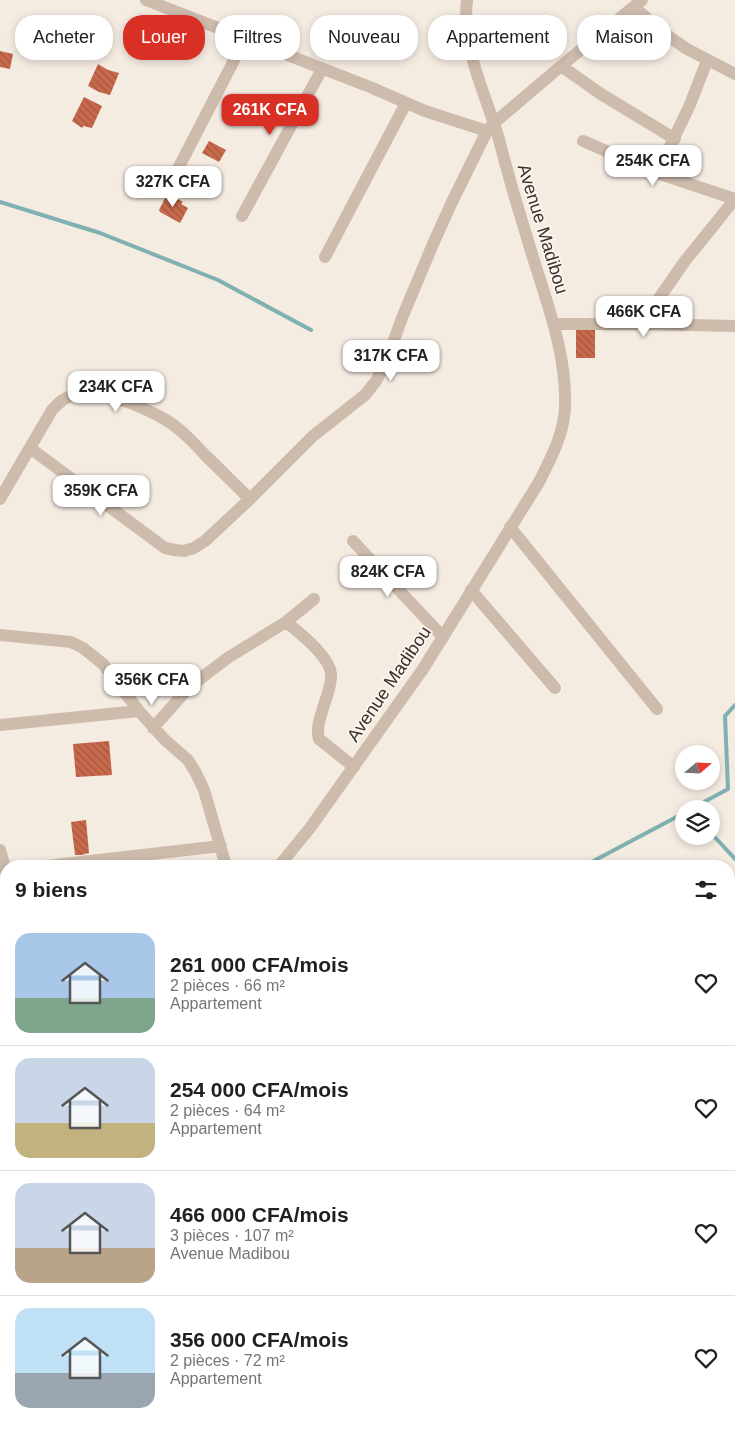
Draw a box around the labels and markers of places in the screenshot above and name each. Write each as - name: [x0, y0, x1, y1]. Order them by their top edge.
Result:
- pin: 261K CFA: [218, 94, 322, 136]
- pin: 254K CFA: [601, 144, 705, 187]
- pin: 327K CFA: [121, 166, 225, 208]
- pin: 466K CFA: [592, 296, 696, 338]
- pin: 317K CFA: [339, 340, 443, 382]
- pin: 234K CFA: [64, 370, 168, 413]
- pin: 359K CFA: [49, 474, 153, 517]
- pin: 824K CFA: [336, 556, 440, 598]
- pin: 356K CFA: [100, 664, 204, 706]

